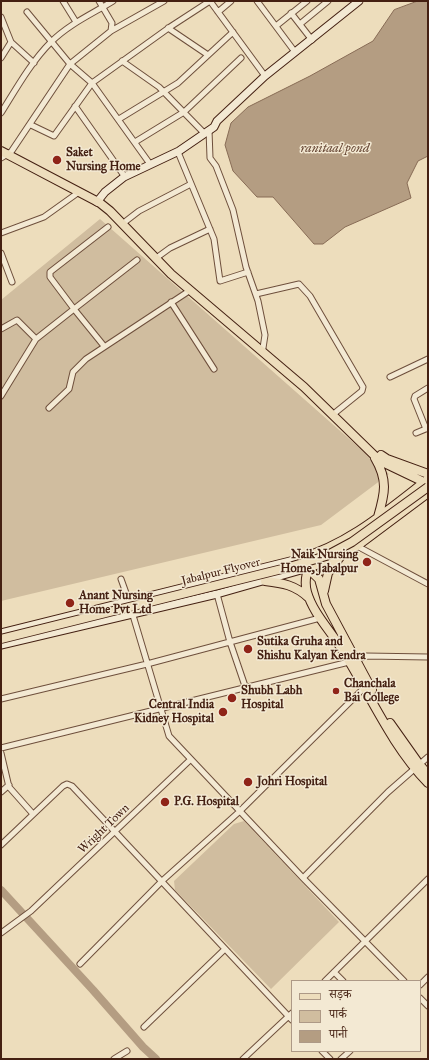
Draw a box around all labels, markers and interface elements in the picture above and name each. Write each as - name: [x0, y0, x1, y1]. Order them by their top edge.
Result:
- water label: ranitaal pond: [301, 141, 369, 157]
- place label: Saket Nursing Home: [66, 146, 141, 174]
- marker: Saket Nursing Home: [51, 154, 63, 166]
- place label: Naik Nursing Home, Jabalpur: [280, 548, 358, 576]
- street label: Jabalpur Flyover: [180, 555, 262, 589]
- marker: Naik Nursing Home, Jabalpur: [361, 556, 373, 568]
- place label: Anant Nursing Home Pvt Ltd: [79, 589, 153, 617]
- marker: Anant Nursing Home Pvt Ltd: [64, 597, 76, 609]
- place label: Sutika Gruha and Shishu Kalyan Kendra: [257, 635, 366, 663]
- marker: Sutika Gruha and Shishu Kalyan Kendra: [242, 643, 254, 655]
- place label: Chanchala Bai College: [344, 677, 399, 705]
- place label: Shubh Labh Hospital: [241, 684, 302, 712]
- marker: Chanchala Bai College: [331, 686, 341, 696]
- marker: Shubh Labh Hospital: [226, 692, 238, 704]
- place label: Central India Kidney Hospital: [134, 698, 214, 726]
- marker: Central India Kidney Hospital: [217, 706, 229, 718]
- place label: Johri Hospital: [257, 775, 327, 789]
- marker: Johri Hospital: [242, 776, 254, 788]
- place label: P.G. Hospital: [174, 795, 239, 809]
- marker: P.G. Hospital: [159, 796, 171, 808]
- street label: Wright Town: [75, 801, 133, 857]
- legend: [291, 980, 421, 1052]
- text: सड़क: [329, 987, 352, 1001]
- text: पार्क: [329, 1007, 347, 1021]
- text: पानी: [329, 1027, 347, 1041]

